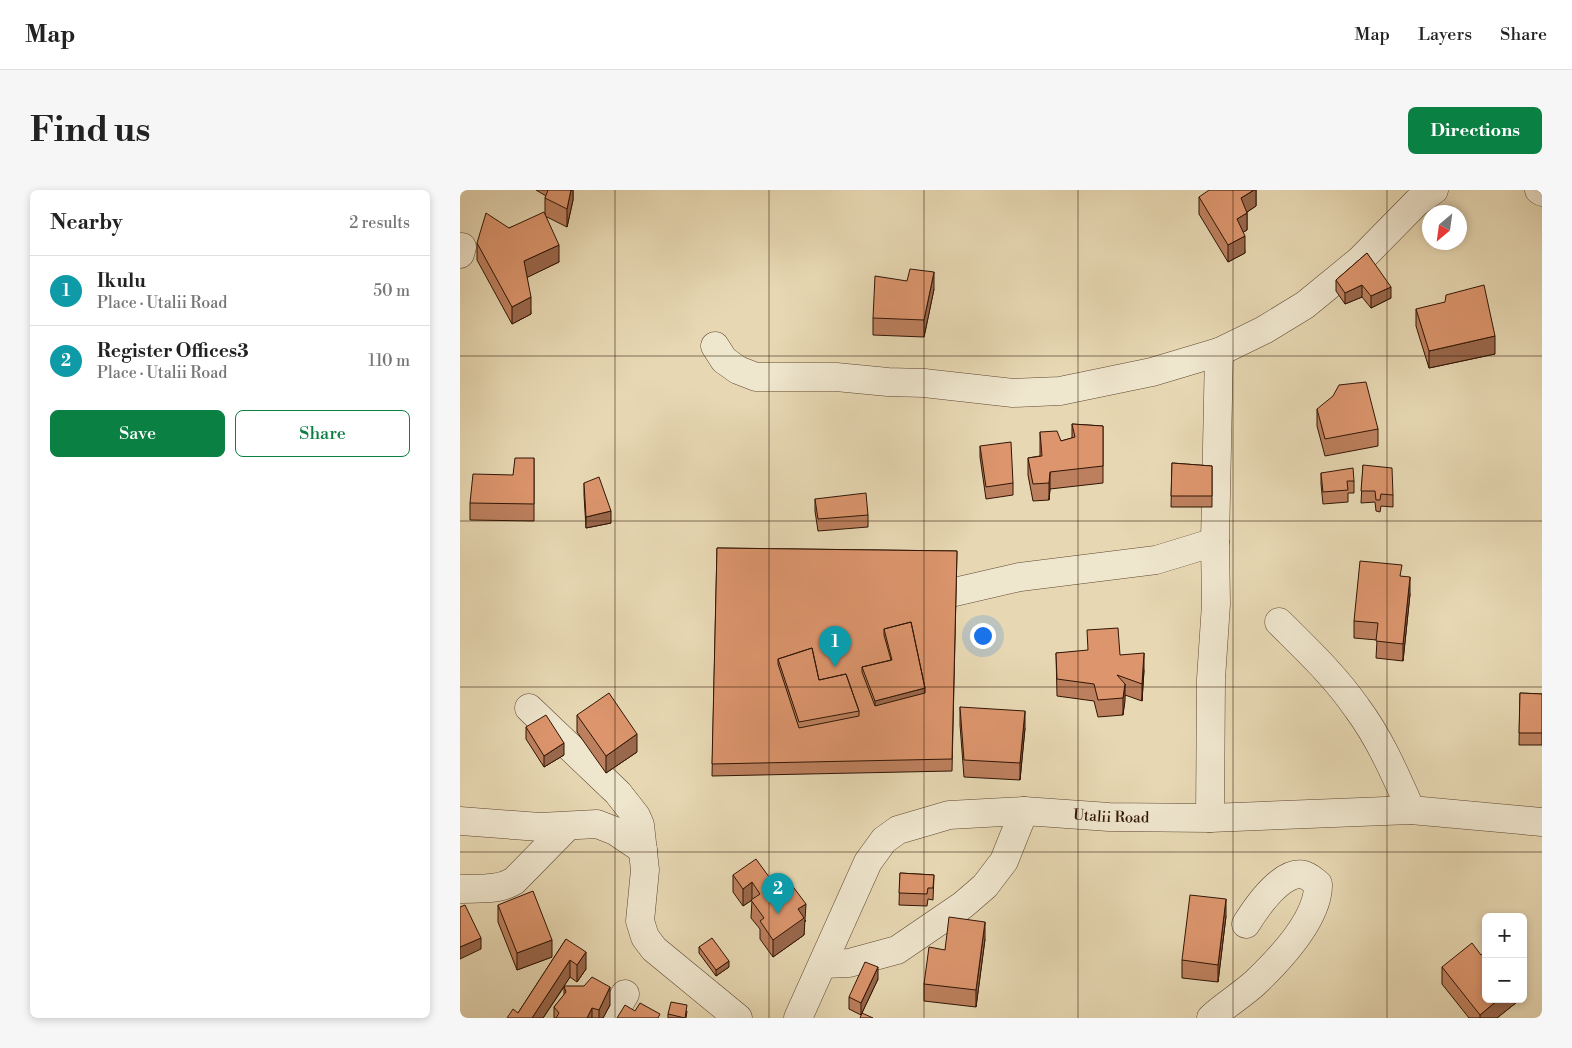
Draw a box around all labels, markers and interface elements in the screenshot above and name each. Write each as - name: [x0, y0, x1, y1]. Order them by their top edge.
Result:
- text: Map: [25, 20, 75, 50]
- text: Map: [1355, 23, 1390, 46]
- text: Layers: [1418, 23, 1472, 46]
- text: Share: [1500, 23, 1547, 46]
- button: Directions: [1408, 107, 1542, 154]
- text: Find us: [30, 109, 150, 152]
- north arrow: [1422, 205, 1467, 250]
- text: Nearby: [50, 210, 123, 236]
- text: 2 results: [349, 213, 410, 233]
- text: Ikulu: [97, 269, 146, 293]
- text: 1: [62, 281, 70, 301]
- text: 50 m: [373, 281, 410, 301]
- text: Place · Utalii Road: [97, 293, 227, 313]
- text: Register Offices3: [97, 339, 249, 363]
- text: 2: [61, 351, 71, 371]
- text: 110 m: [368, 351, 410, 371]
- text: Place · Utalii Road: [97, 363, 227, 383]
- button: Save: [50, 410, 225, 457]
- button: Share: [235, 410, 410, 457]
- your location: [970, 623, 996, 649]
- pin: 1: [819, 626, 851, 667]
- street label: Utalii Road: [1072, 805, 1150, 827]
- pin: 2: [762, 873, 794, 914]
- map controls: [1482, 913, 1527, 1003]
- button: +: [1482, 913, 1527, 958]
- button: −: [1482, 958, 1527, 1003]

